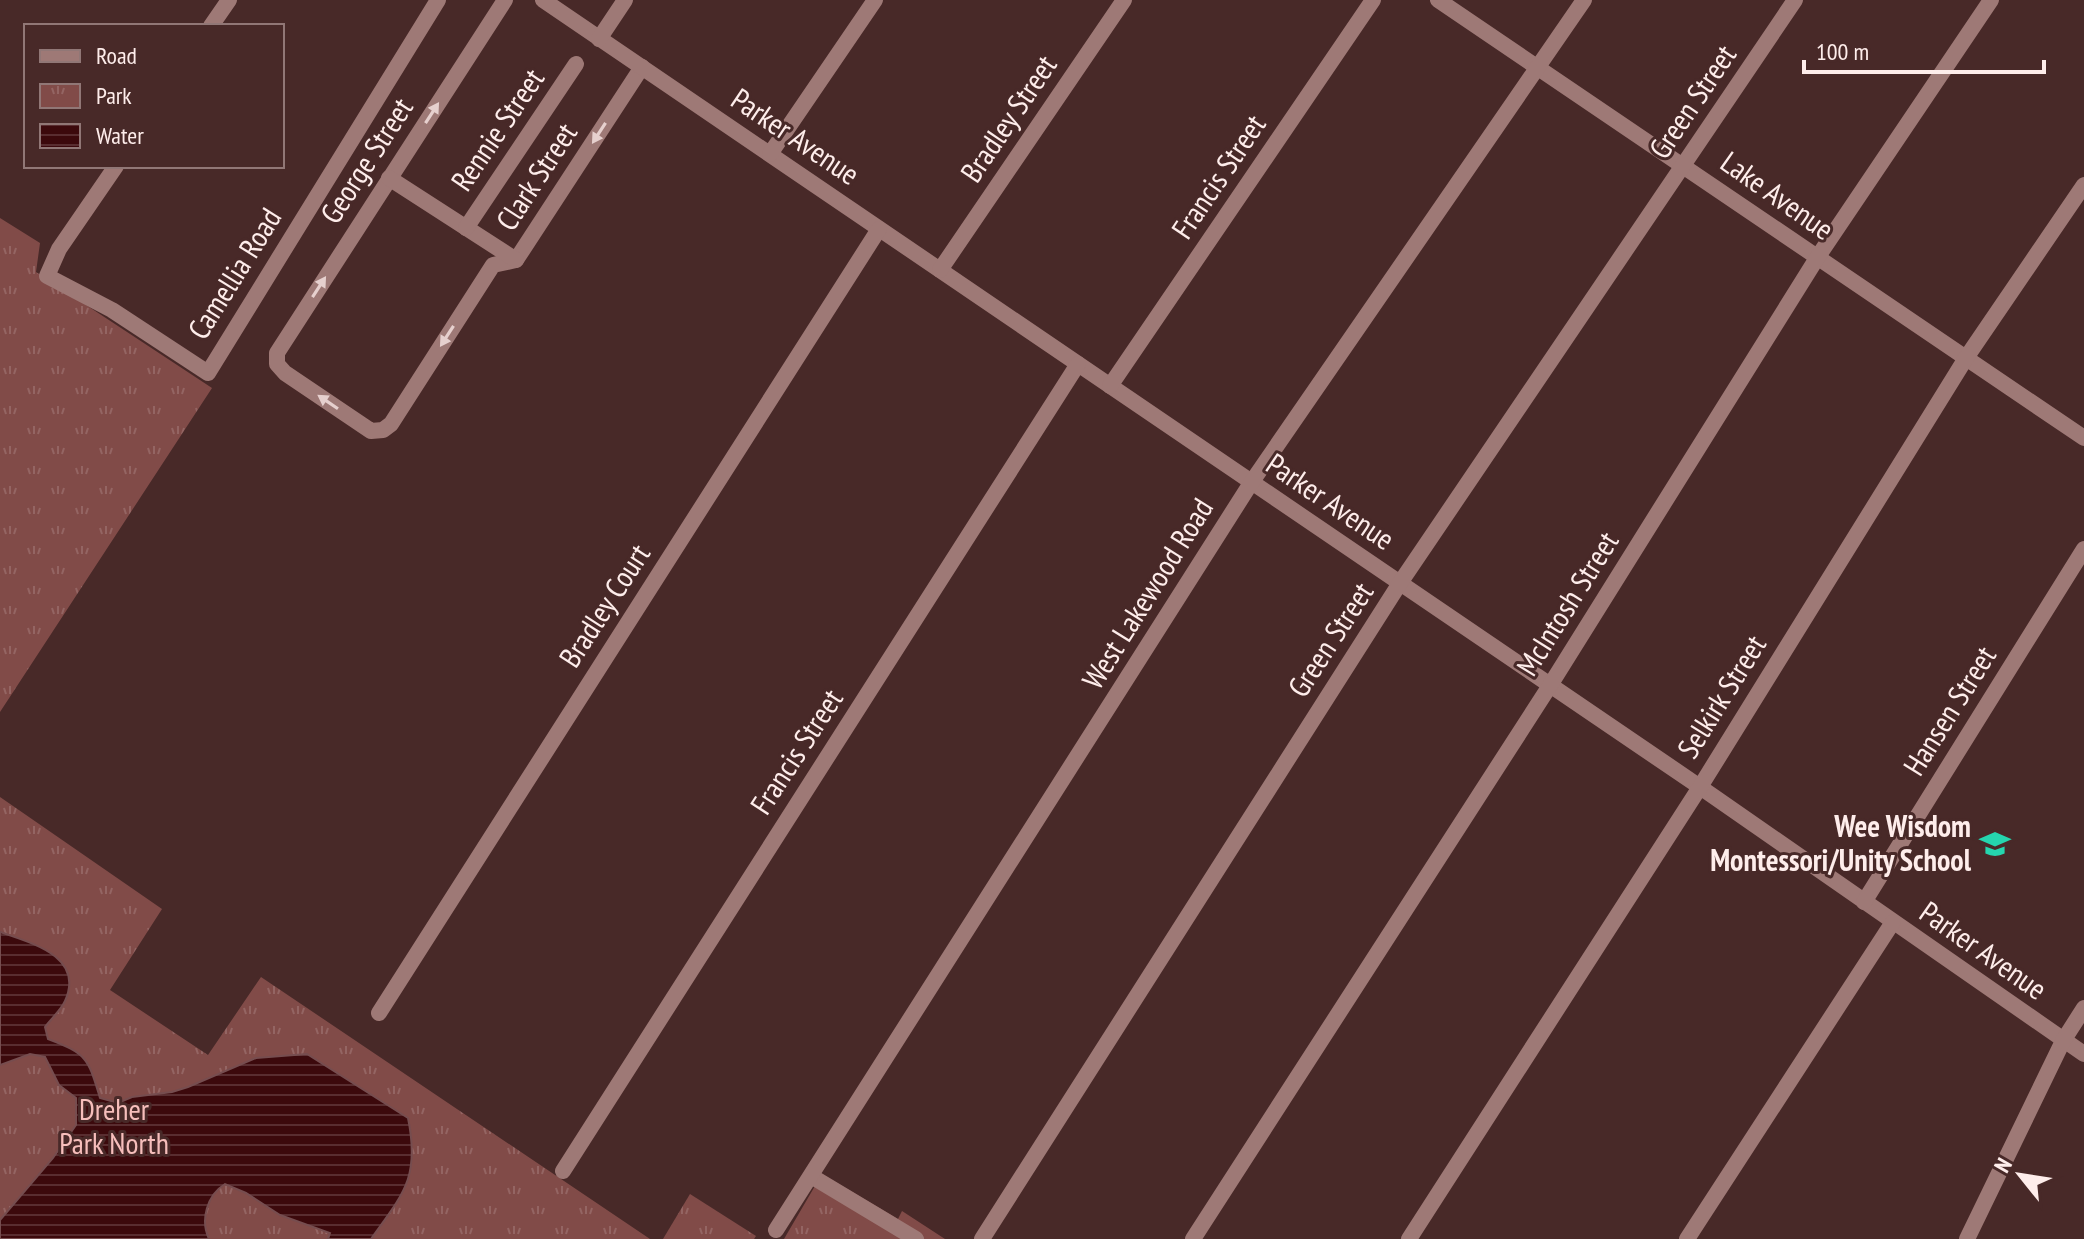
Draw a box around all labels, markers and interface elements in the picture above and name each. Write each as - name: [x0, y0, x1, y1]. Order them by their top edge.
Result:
- legend: [24, 24, 284, 168]
- scale bar: [1804, 24, 2044, 74]
- street label: Green Street: [1639, 36, 1744, 166]
- text: 100 m: [1816, 36, 1869, 67]
- text: Road: [96, 40, 137, 71]
- street label: Bradley Street: [951, 47, 1065, 189]
- street label: Rennie Street: [442, 60, 552, 198]
- street label: Parker Avenue: [724, 79, 867, 193]
- text: Park: [96, 80, 132, 111]
- street label: George Street: [311, 89, 421, 230]
- one-way arrow: [424, 102, 439, 123]
- street label: Francis Street: [1162, 106, 1274, 246]
- street label: Clark Street: [487, 114, 585, 237]
- text: Water: [96, 120, 144, 151]
- one-way arrow: [592, 122, 607, 143]
- street label: Lake Avenue: [1714, 142, 1842, 248]
- street label: Camellia Road: [178, 200, 289, 346]
- one-way arrow: [312, 276, 326, 298]
- one-way arrow: [441, 325, 455, 347]
- one-way arrow: [317, 395, 339, 410]
- street label: Parker Avenue: [1259, 444, 1402, 558]
- street label: West Lakewood Road: [1073, 491, 1221, 696]
- street label: McIntosh Street: [1507, 523, 1627, 683]
- street label: Bradley Court: [550, 536, 658, 674]
- street label: Green Street: [1278, 574, 1382, 704]
- street label: Selkirk Street: [1668, 627, 1774, 765]
- street label: Hansen Street: [1894, 638, 2004, 782]
- street label: Francis Street: [741, 681, 851, 821]
- place label: Wee Wisdom Montessori/Unity School: [1710, 806, 1972, 879]
- school or university icon: Wee Wisdom Montessori/Unity School: [1978, 827, 2012, 861]
- street label: Parker Avenue: [1913, 892, 2055, 1008]
- park label: Dreher Park North: [59, 1089, 169, 1162]
- north arrow: [1980, 1135, 2060, 1215]
- text: N: [1988, 1153, 2018, 1177]

